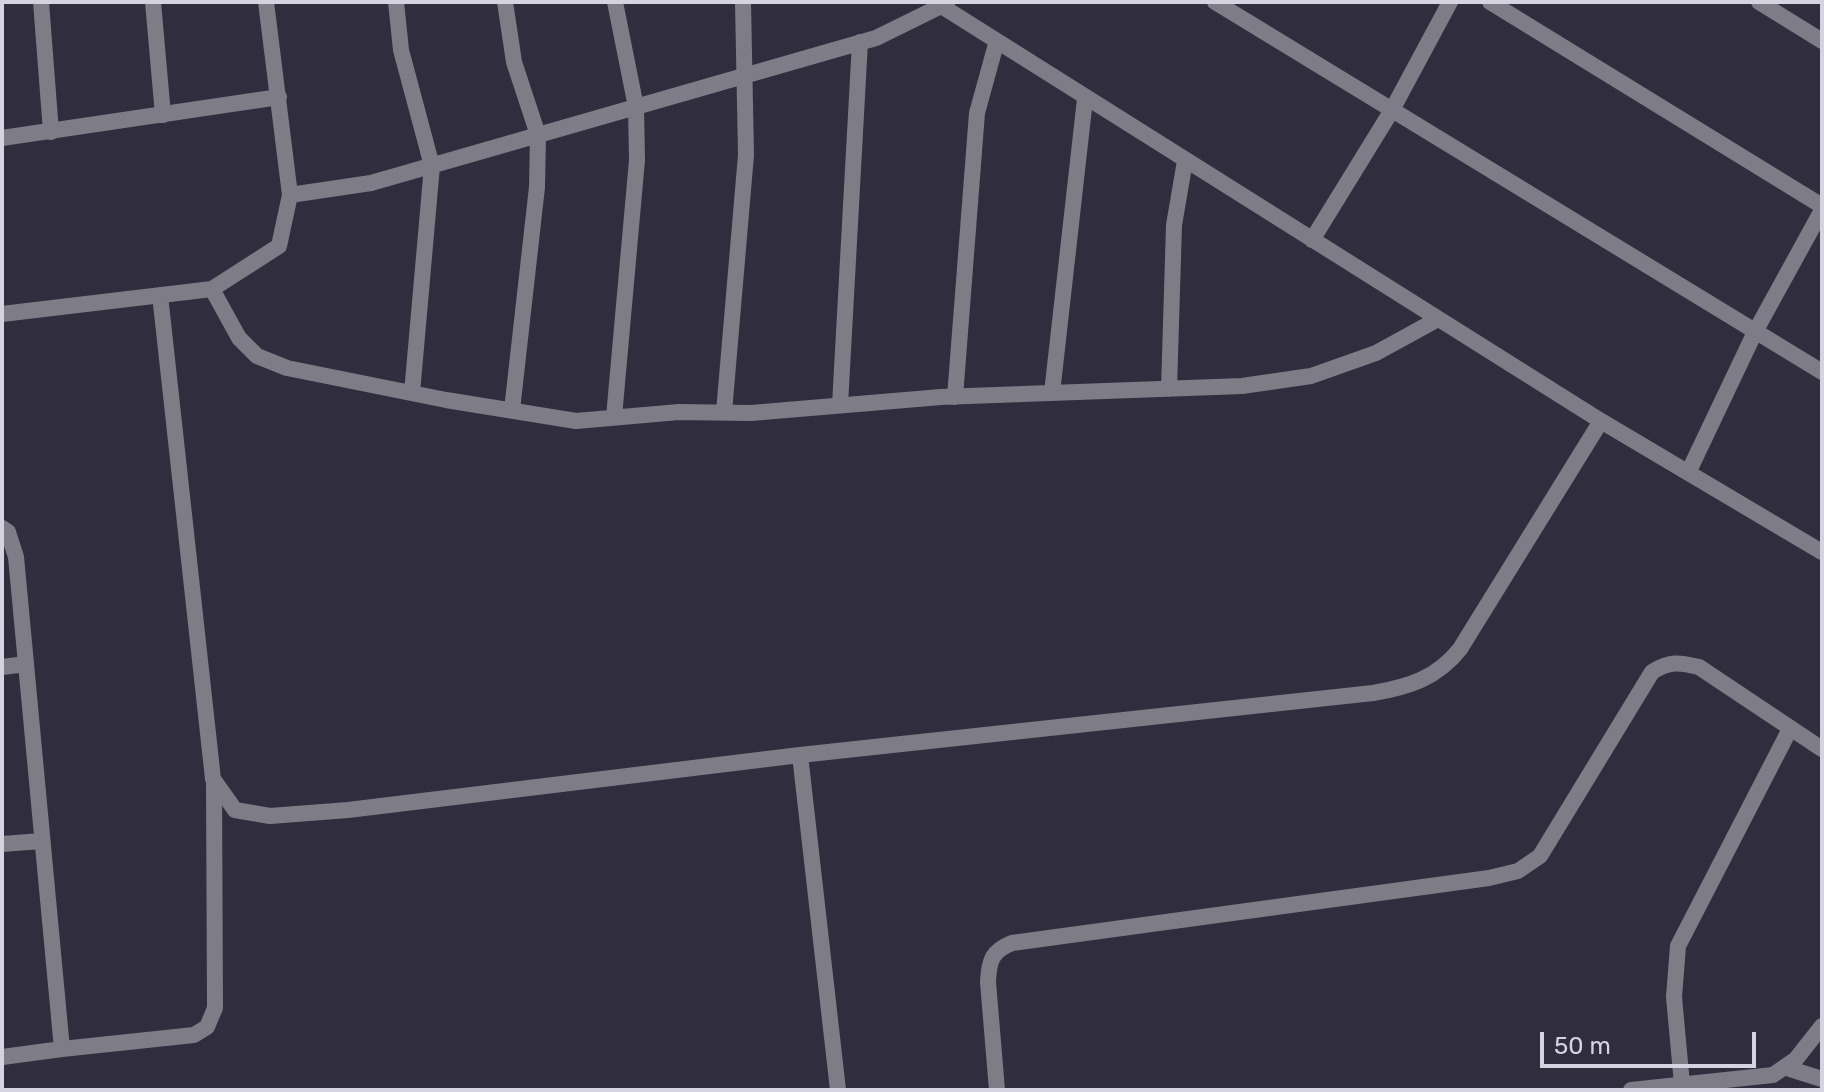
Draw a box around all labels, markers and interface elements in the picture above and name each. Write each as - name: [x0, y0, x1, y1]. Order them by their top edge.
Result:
- scale bar: [1544, 1016, 1760, 1066]
- text: 50 m: [1554, 1032, 1611, 1060]

